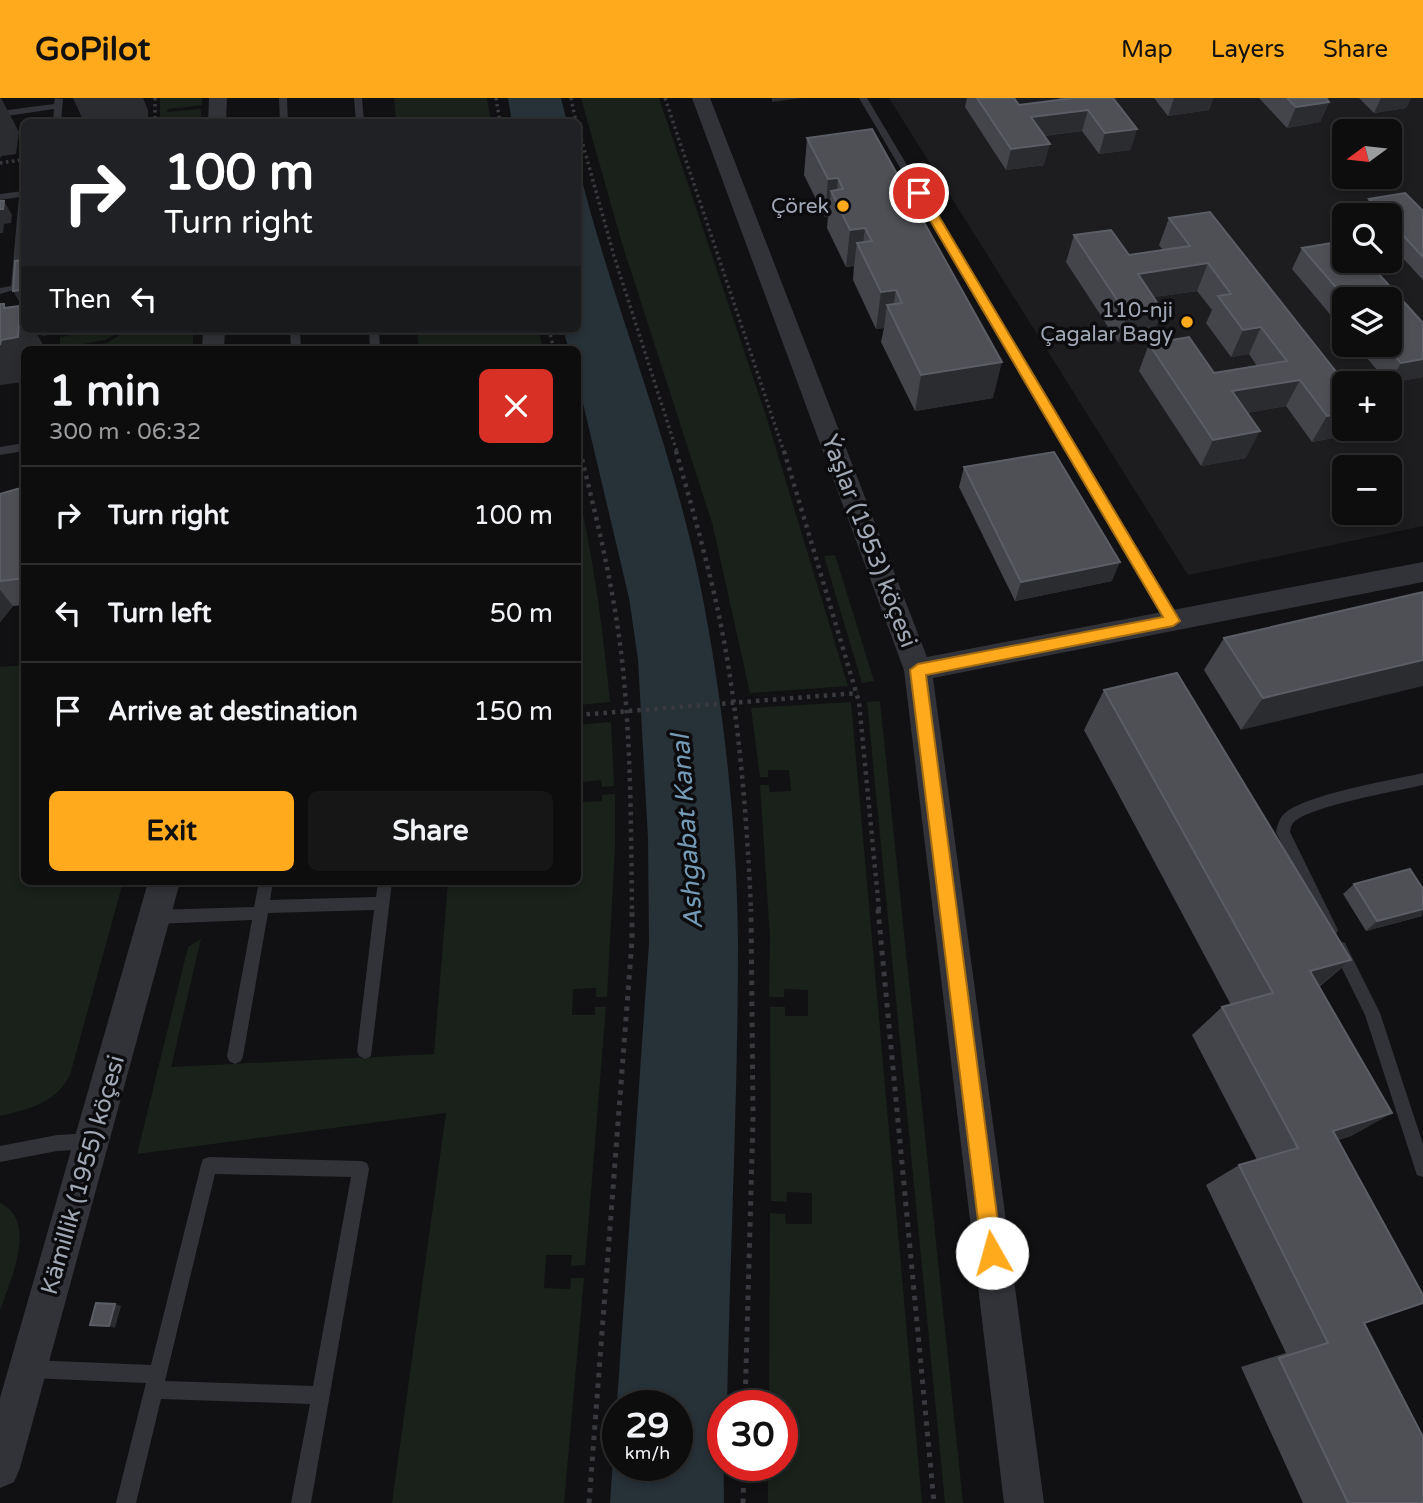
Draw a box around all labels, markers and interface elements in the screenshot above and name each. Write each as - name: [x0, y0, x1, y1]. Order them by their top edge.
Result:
- text: GoPilot: [35, 30, 150, 69]
- text: Map: [1121, 35, 1173, 64]
- text: Layers: [1211, 35, 1285, 64]
- text: Share: [1323, 35, 1388, 64]
- north arrow: [1332, 119, 1402, 189]
- map controls: [1332, 119, 1402, 525]
- text: 100 m: [164, 144, 314, 203]
- icon: right: [49, 147, 140, 238]
- pin: [889, 163, 949, 223]
- icon: arrive: [900, 174, 938, 212]
- place label: Çörek: [771, 194, 829, 219]
- marker: Çörek: [835, 198, 851, 214]
- button: search: [1332, 203, 1402, 273]
- text: Turn right: [164, 204, 313, 242]
- icon: left: [125, 280, 163, 318]
- text: Then: [49, 284, 111, 315]
- button: layers: [1332, 287, 1402, 357]
- place label: 110-nji Çagalar Bagy: [1040, 298, 1173, 347]
- marker: 110-nji Çagalar Bagy: [1179, 314, 1195, 330]
- text: 1 min: [49, 366, 161, 417]
- button: close: [479, 369, 553, 443]
- button: +: [1332, 371, 1402, 441]
- text: 300 m · 06:32: [49, 418, 201, 446]
- street label: Ýaşlar (1953) köçesi: [815, 430, 924, 652]
- button: −: [1332, 455, 1402, 525]
- icon: right: [49, 496, 87, 534]
- text: Turn right: [108, 500, 229, 531]
- text: 100 m: [473, 500, 553, 531]
- icon: left: [49, 594, 87, 632]
- text: Turn left: [108, 598, 211, 629]
- text: 50 m: [490, 598, 553, 629]
- icon: arrive: [49, 692, 87, 730]
- text: Arrive at destination: [108, 696, 358, 727]
- text: 150 m: [473, 696, 553, 727]
- water label: Ashgabat Kanal: [664, 730, 709, 930]
- button: Exit: [49, 791, 294, 871]
- button: Share: [308, 791, 553, 871]
- street label: Kämillik (1955) köçesi: [35, 1052, 131, 1298]
- position arrow: [955, 1216, 1029, 1290]
- speed limit sign: 30: [707, 1390, 798, 1481]
- text: 29: [626, 1405, 669, 1447]
- text: km/h: [625, 1442, 670, 1464]

